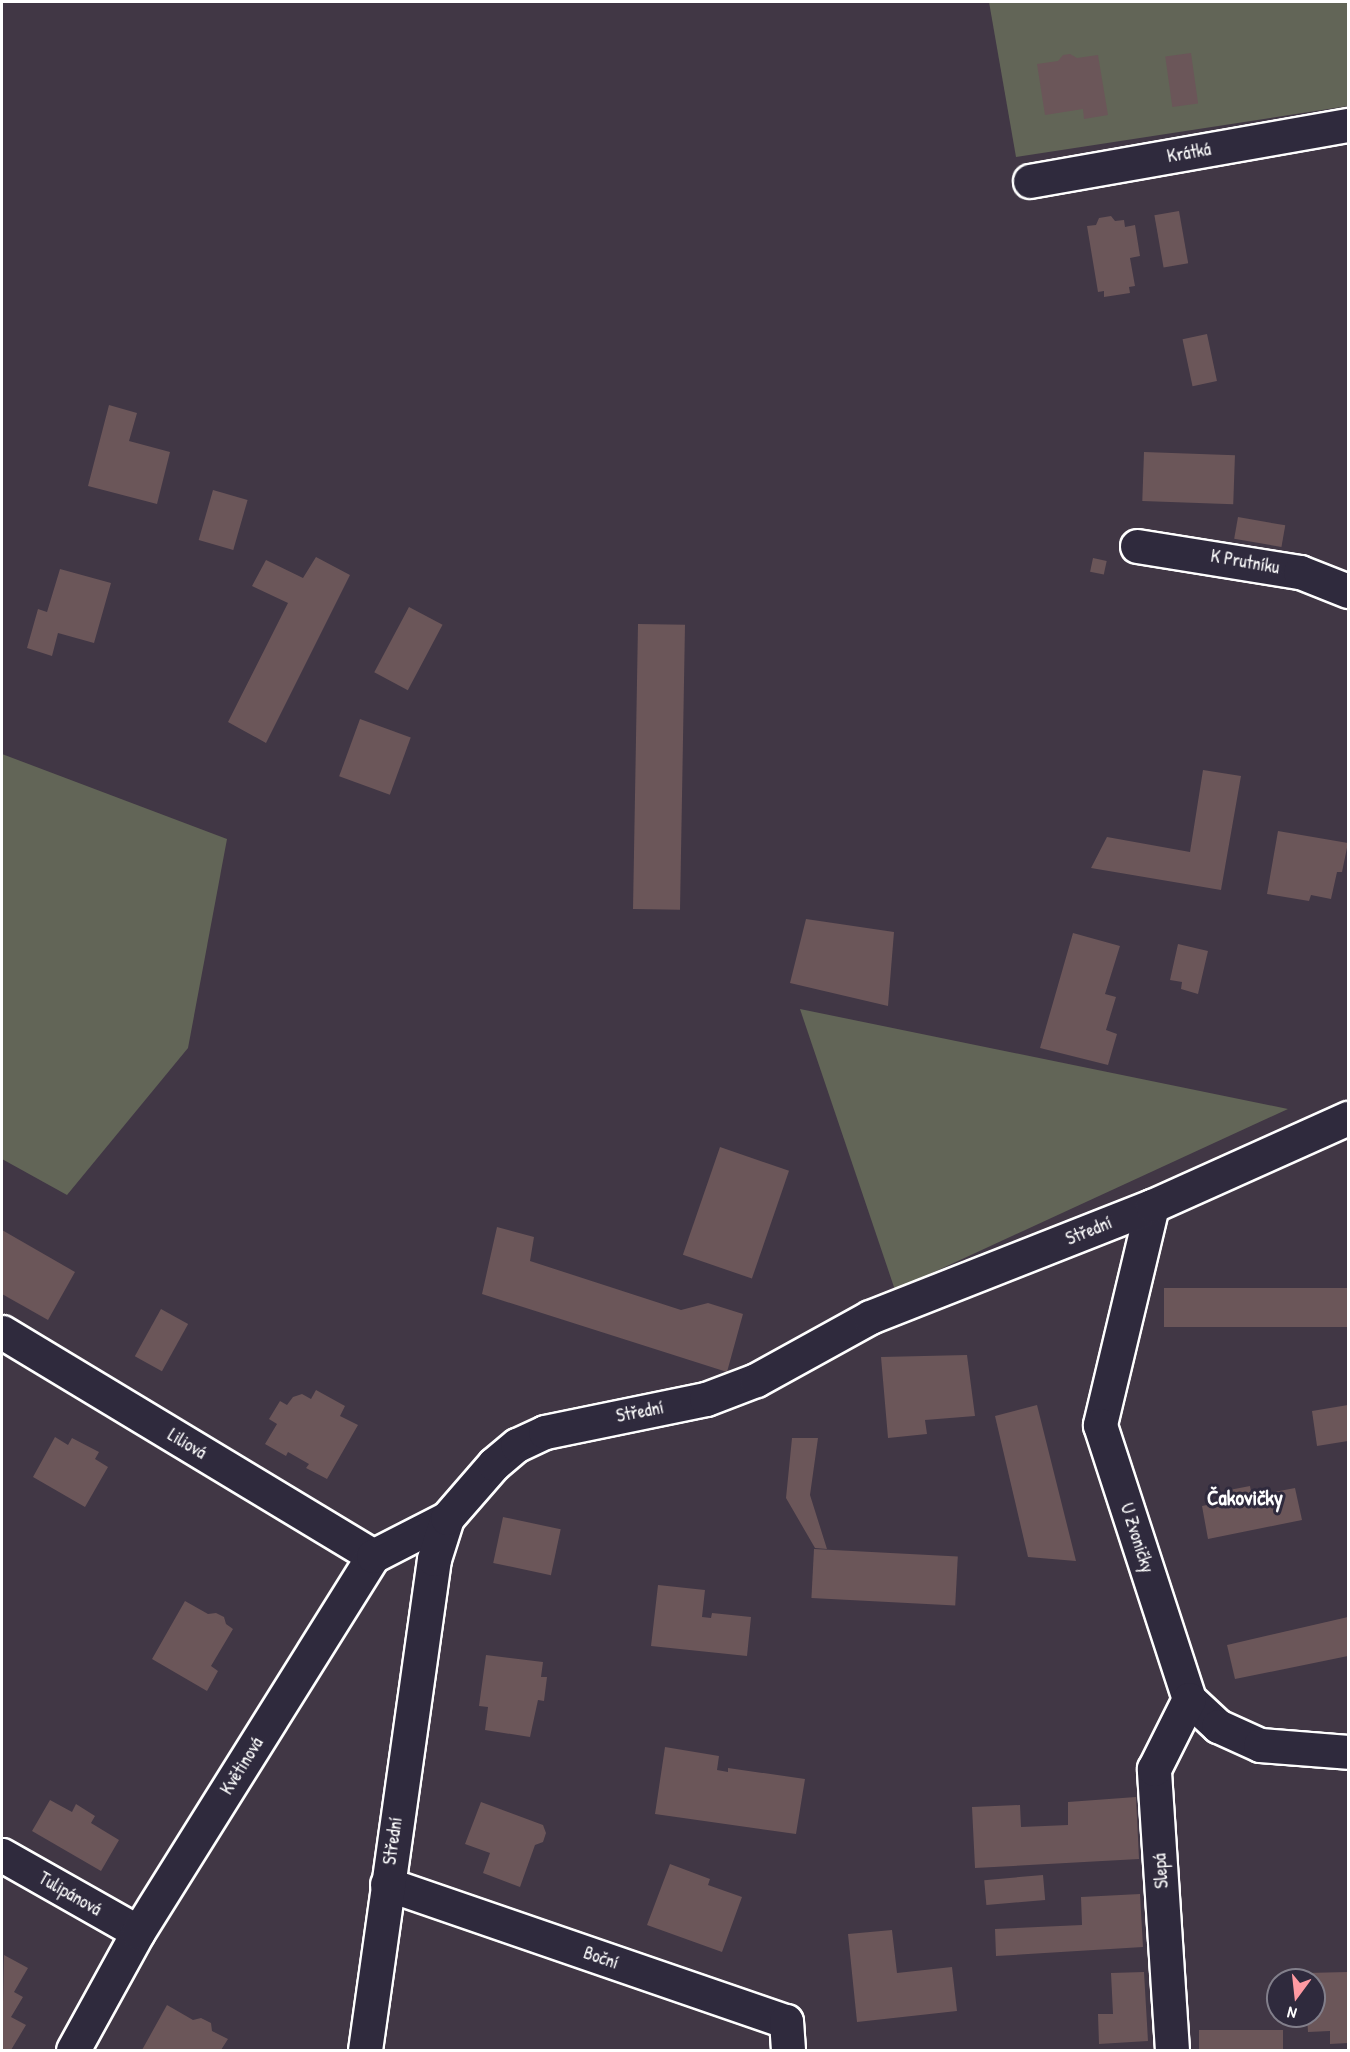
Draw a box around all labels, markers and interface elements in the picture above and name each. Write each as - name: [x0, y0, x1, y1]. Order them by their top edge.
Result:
- street label: Krátká: [1165, 139, 1213, 167]
- street label: K Prutníku: [1209, 545, 1281, 579]
- street label: Střední: [1063, 1212, 1115, 1250]
- street label: Střední: [615, 1397, 665, 1427]
- street label: Liliová: [164, 1424, 210, 1464]
- district label: Čakovičky: [1207, 1485, 1283, 1511]
- street label: U Zvoničky: [1116, 1500, 1158, 1576]
- street label: Květinová: [216, 1733, 268, 1799]
- street label: Střední: [379, 1816, 407, 1866]
- street label: Slepá: [1149, 1853, 1173, 1889]
- street label: Tulipánová: [35, 1867, 105, 1921]
- street label: Boční: [581, 1942, 621, 1974]
- north arrow: [1266, 1968, 1326, 2028]
- text: N: [1285, 2002, 1299, 2025]

